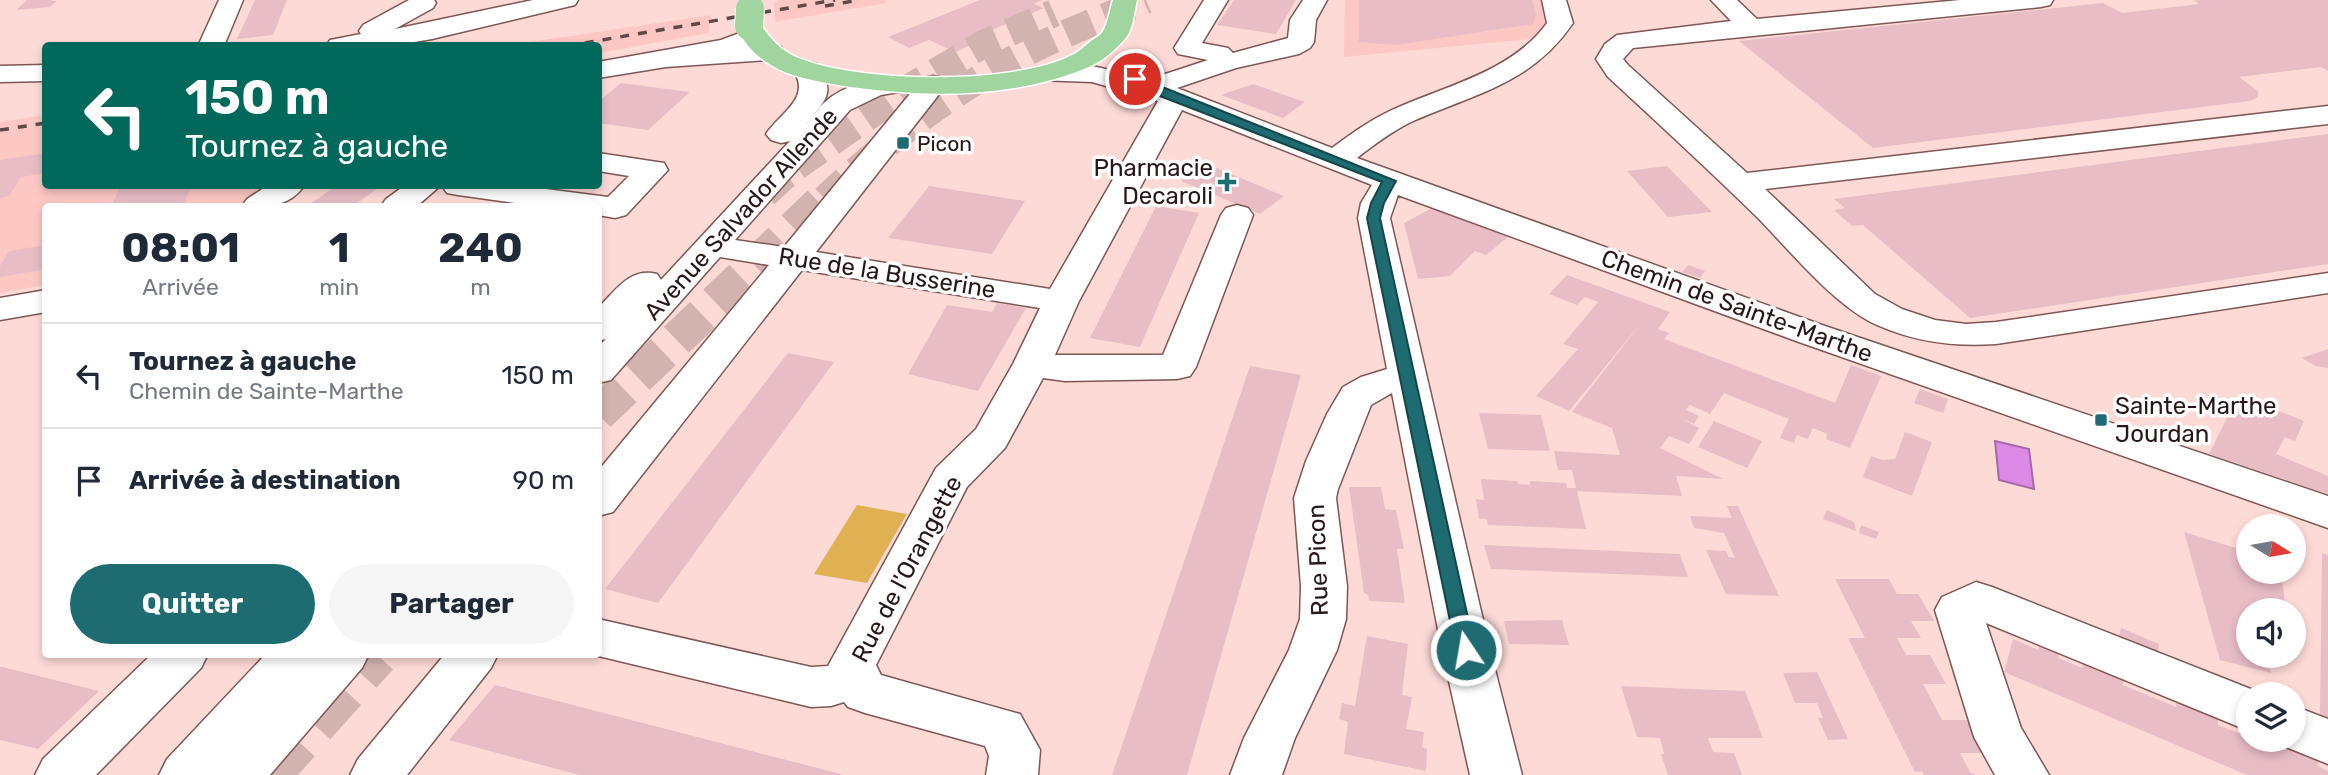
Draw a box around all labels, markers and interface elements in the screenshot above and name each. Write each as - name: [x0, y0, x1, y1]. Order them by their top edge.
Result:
- pin: [1105, 49, 1165, 109]
- icon: arrive: [1116, 60, 1154, 98]
- text: 150 m: [185, 68, 330, 126]
- icon: left: [70, 70, 161, 161]
- street label: Avenue Salvador Allende: [638, 102, 844, 326]
- text: Tournez à gauche: [185, 127, 448, 165]
- place label: Picon: [917, 131, 972, 156]
- marker: Picon: [895, 135, 911, 151]
- place label: Pharmacie Decaroli: [1094, 154, 1213, 210]
- marker: Pharmacie Decaroli: [1219, 174, 1235, 190]
- text: 08:01: [121, 223, 240, 273]
- text: 1: [329, 223, 350, 273]
- text: 240: [438, 223, 523, 273]
- street label: Rue de la Busserine: [776, 242, 998, 304]
- street label: Chemin de Sainte-Marthe: [1598, 244, 1876, 368]
- text: Arrivée: [142, 273, 219, 301]
- text: min: [319, 273, 359, 301]
- text: m: [470, 273, 491, 301]
- text: Tournez à gauche: [129, 346, 357, 377]
- icon: left: [70, 357, 108, 395]
- text: 150 m: [501, 360, 574, 391]
- text: Chemin de Sainte-Marthe: [129, 377, 404, 405]
- place label: Sainte-Marthe Jourdan: [2115, 392, 2276, 448]
- marker: Sainte-Marthe Jourdan: [2093, 412, 2109, 428]
- icon: arrive: [70, 462, 108, 500]
- text: Arrivée à destination: [129, 465, 401, 496]
- text: 90 m: [513, 465, 574, 496]
- street label: Rue de l'Orangette: [846, 471, 968, 667]
- street label: Rue Picon: [1302, 503, 1334, 617]
- north arrow: [2236, 514, 2306, 584]
- map controls: [2236, 514, 2306, 752]
- button: Quitter: [70, 564, 315, 644]
- button: Partager: [329, 564, 574, 644]
- button: sound: [2236, 598, 2306, 668]
- position arrow: [1429, 613, 1503, 687]
- button: layers: [2236, 682, 2306, 752]

